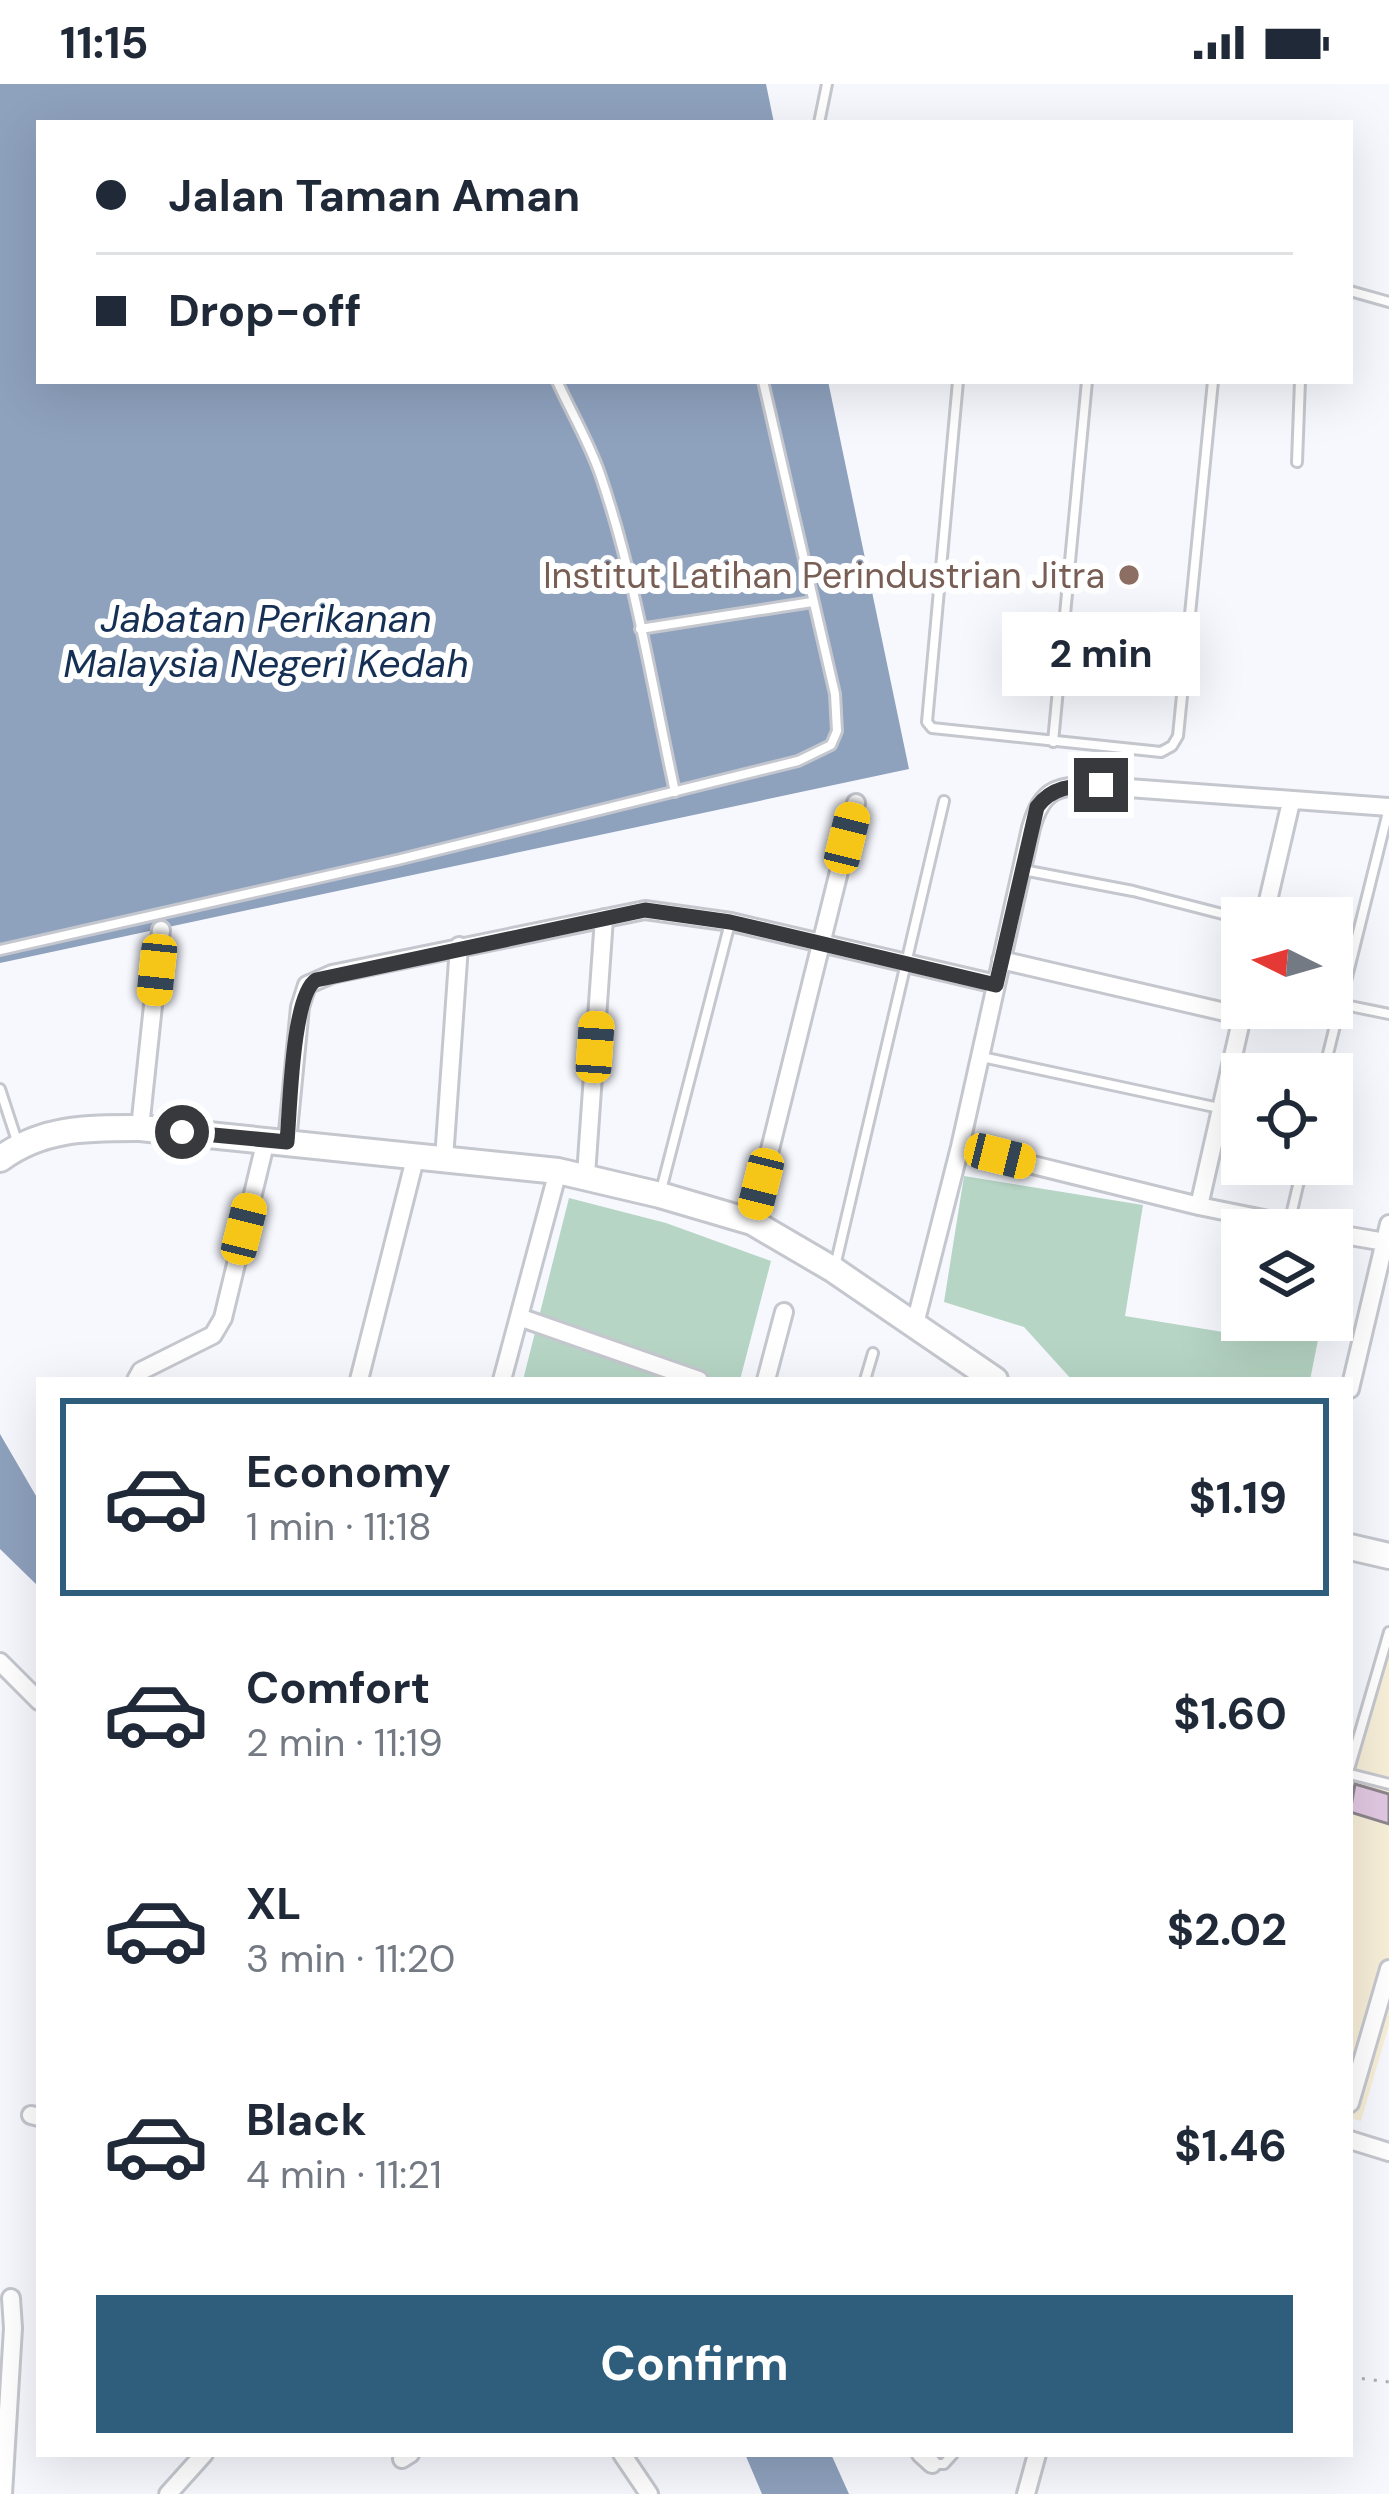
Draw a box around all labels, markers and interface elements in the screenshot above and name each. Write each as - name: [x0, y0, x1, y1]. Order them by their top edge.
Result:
- text: 11:15: [60, 13, 149, 72]
- text: Jalan Taman Aman: [168, 166, 580, 225]
- text: Drop-off: [168, 281, 362, 340]
- place label: Institut Latihan Perindustrian Jitra: [543, 552, 1105, 599]
- marker: Institut Latihan Perindustrian Jitra: [1116, 562, 1142, 588]
- water label: Jabatan Perikanan Malaysia Negeri Kedah: [63, 593, 469, 689]
- callout: 2 min: [1002, 611, 1200, 695]
- text: 2 min: [1049, 628, 1153, 679]
- route end: [1074, 758, 1128, 812]
- car: [821, 799, 873, 877]
- north arrow: [1221, 897, 1353, 1029]
- map controls: [1221, 897, 1353, 1341]
- car: [135, 932, 179, 1008]
- car: [575, 1010, 615, 1084]
- button: locate: [1221, 1053, 1353, 1185]
- route start: [155, 1105, 209, 1159]
- car: [961, 1130, 1039, 1182]
- car: [735, 1145, 787, 1223]
- car: [218, 1190, 270, 1268]
- button: layers: [1221, 1209, 1353, 1341]
- text: Economy: [246, 1442, 451, 1501]
- icon: car: [102, 1443, 210, 1551]
- text: $1.19: [1189, 1468, 1287, 1527]
- text: 1 min · 11:18: [246, 1501, 432, 1552]
- text: Comfort: [246, 1658, 430, 1717]
- icon: car: [102, 1659, 210, 1767]
- text: $1.60: [1173, 1684, 1287, 1743]
- text: 2 min · 11:19: [246, 1717, 443, 1768]
- text: XL: [246, 1874, 301, 1933]
- icon: car: [102, 1875, 210, 1983]
- text: $2.02: [1167, 1900, 1287, 1959]
- text: 3 min · 11:20: [246, 1933, 455, 1984]
- text: Black: [246, 2090, 366, 2149]
- icon: car: [102, 2091, 210, 2199]
- text: $1.46: [1174, 2116, 1287, 2175]
- text: 4 min · 11:21: [246, 2149, 442, 2200]
- button: Confirm: [96, 2295, 1293, 2433]

